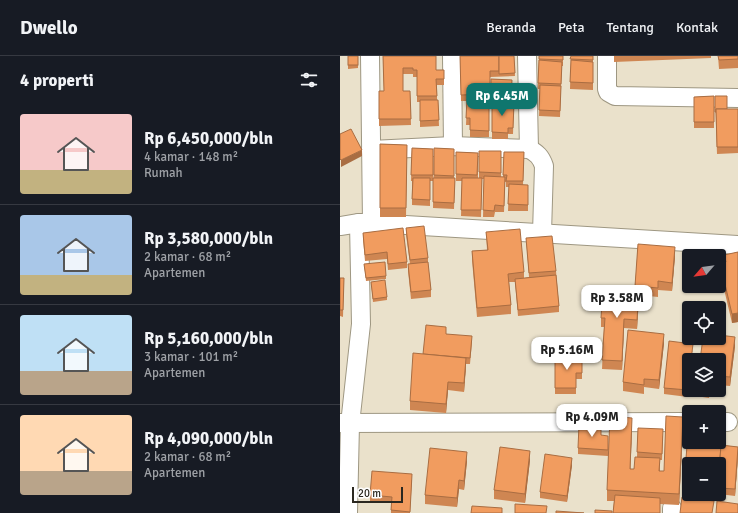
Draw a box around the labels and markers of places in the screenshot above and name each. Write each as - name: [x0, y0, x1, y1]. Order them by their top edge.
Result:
- pin: Rp 6.45M: [461, 83, 543, 117]
- pin: Rp 3.58M: [576, 285, 658, 319]
- pin: Rp 5.16M: [526, 337, 608, 371]
- pin: Rp 4.09M: [551, 404, 633, 438]

